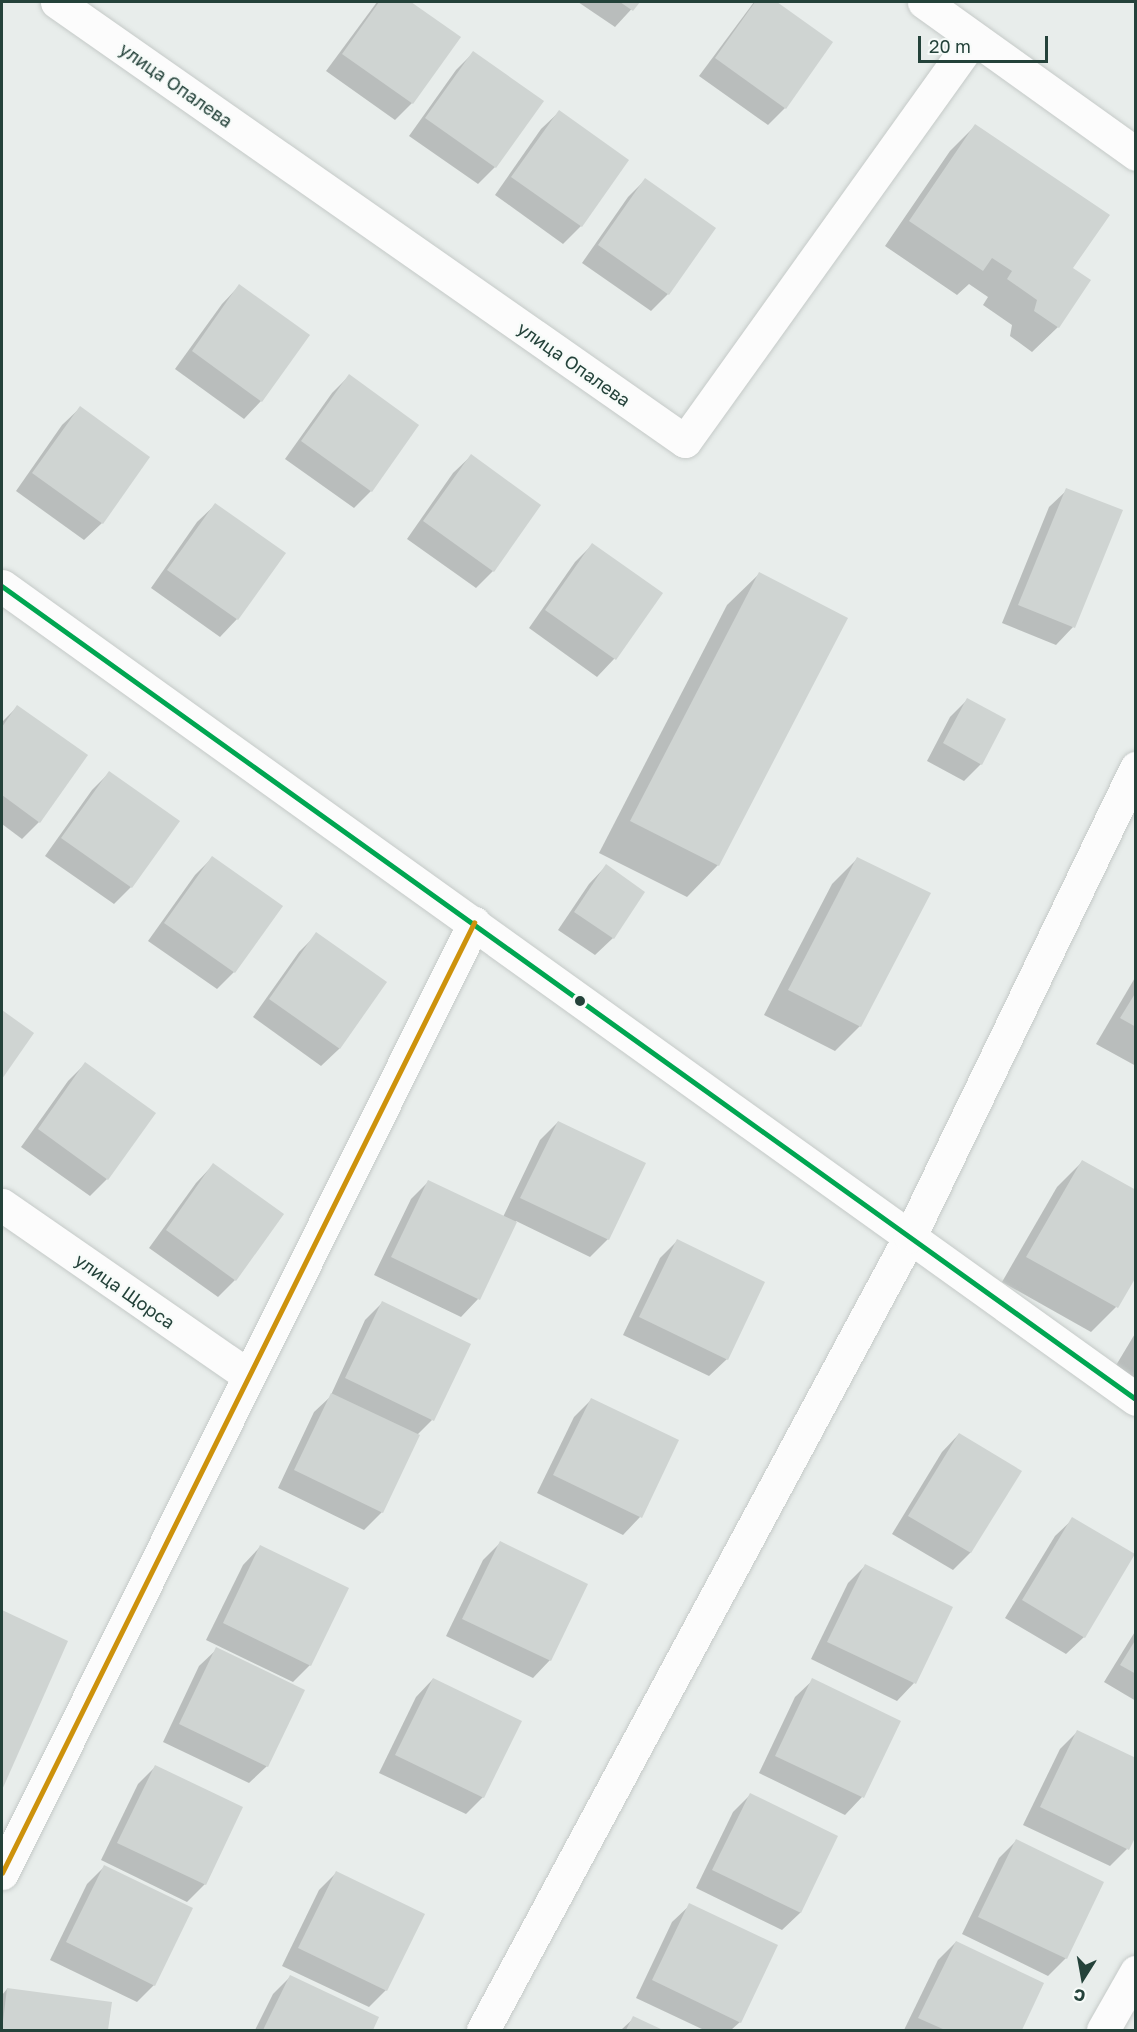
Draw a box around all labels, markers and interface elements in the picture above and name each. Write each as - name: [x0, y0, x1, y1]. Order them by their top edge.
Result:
- scale bar: [921, 24, 1052, 62]
- text: 20 m: [929, 35, 971, 57]
- street label: улица Опалева: [115, 38, 237, 132]
- street label: улица Опалева: [513, 317, 635, 411]
- unlabelled marker: [574, 995, 586, 1007]
- street label: улица Щорса: [71, 1249, 179, 1333]
- north arrow: [1053, 1948, 1113, 2008]
- text: С: [1072, 1985, 1087, 2007]

